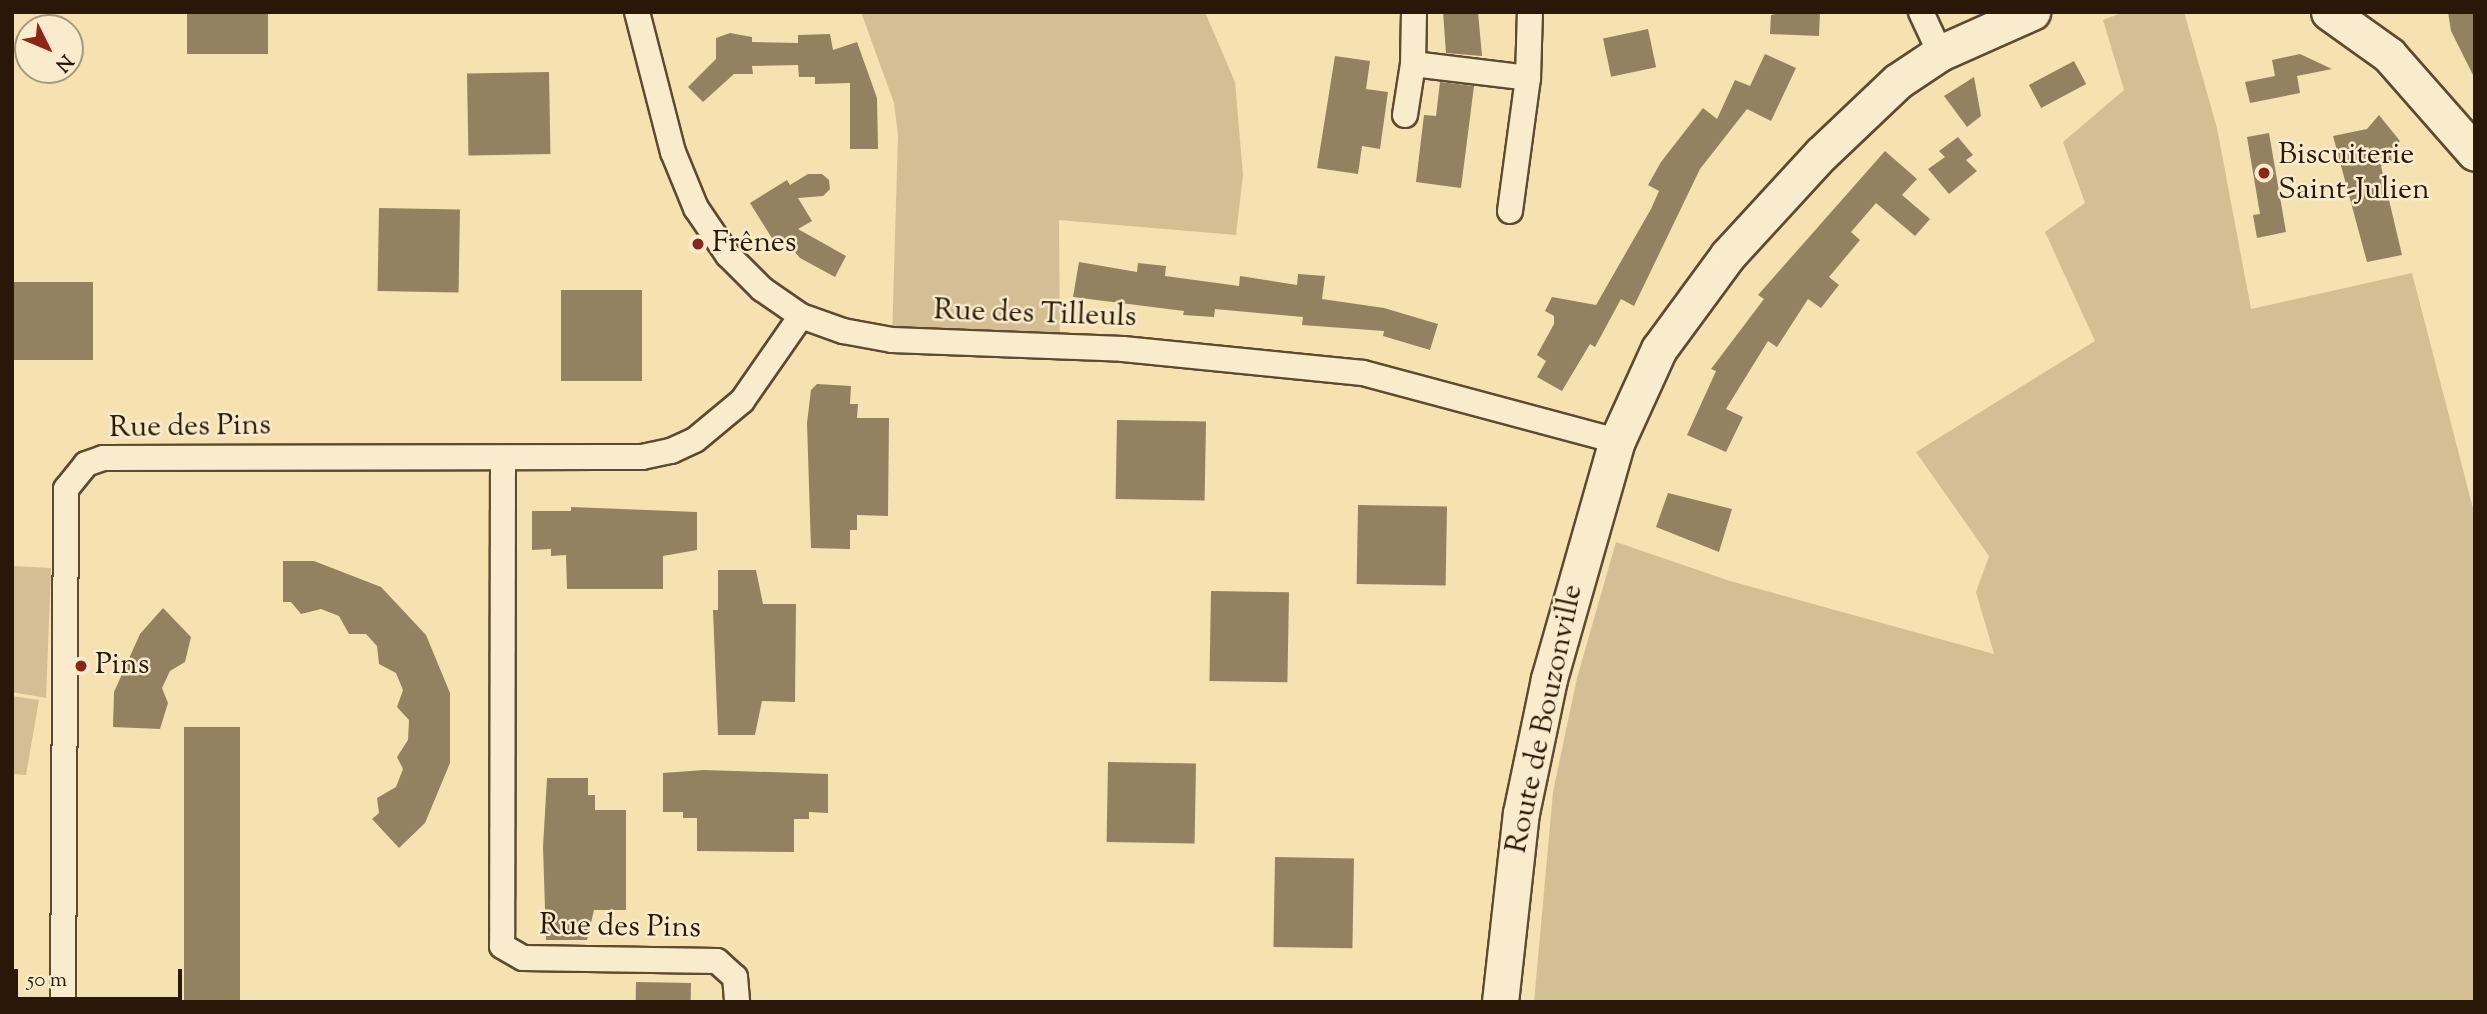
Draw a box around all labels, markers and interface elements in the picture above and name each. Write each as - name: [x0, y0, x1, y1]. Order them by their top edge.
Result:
- north arrow: [14, 14, 84, 84]
- text: N: [48, 48, 78, 77]
- place label: Biscuiterie Saint-Julien: [2278, 138, 2430, 208]
- marker: Biscuiterie Saint-Julien: [2256, 165, 2272, 181]
- place label: Frênes: [712, 226, 797, 262]
- marker: Frênes: [690, 236, 706, 252]
- street label: Rue des Tilleuls: [933, 293, 1137, 337]
- street label: Rue des Pins: [109, 409, 271, 447]
- street label: Route de Bouzonville: [1500, 581, 1592, 857]
- place label: Pins: [95, 648, 150, 684]
- marker: Pins: [73, 658, 89, 674]
- street label: Rue des Pins: [539, 909, 701, 947]
- scale bar: [18, 954, 186, 998]
- text: 50 m: [27, 966, 67, 996]

